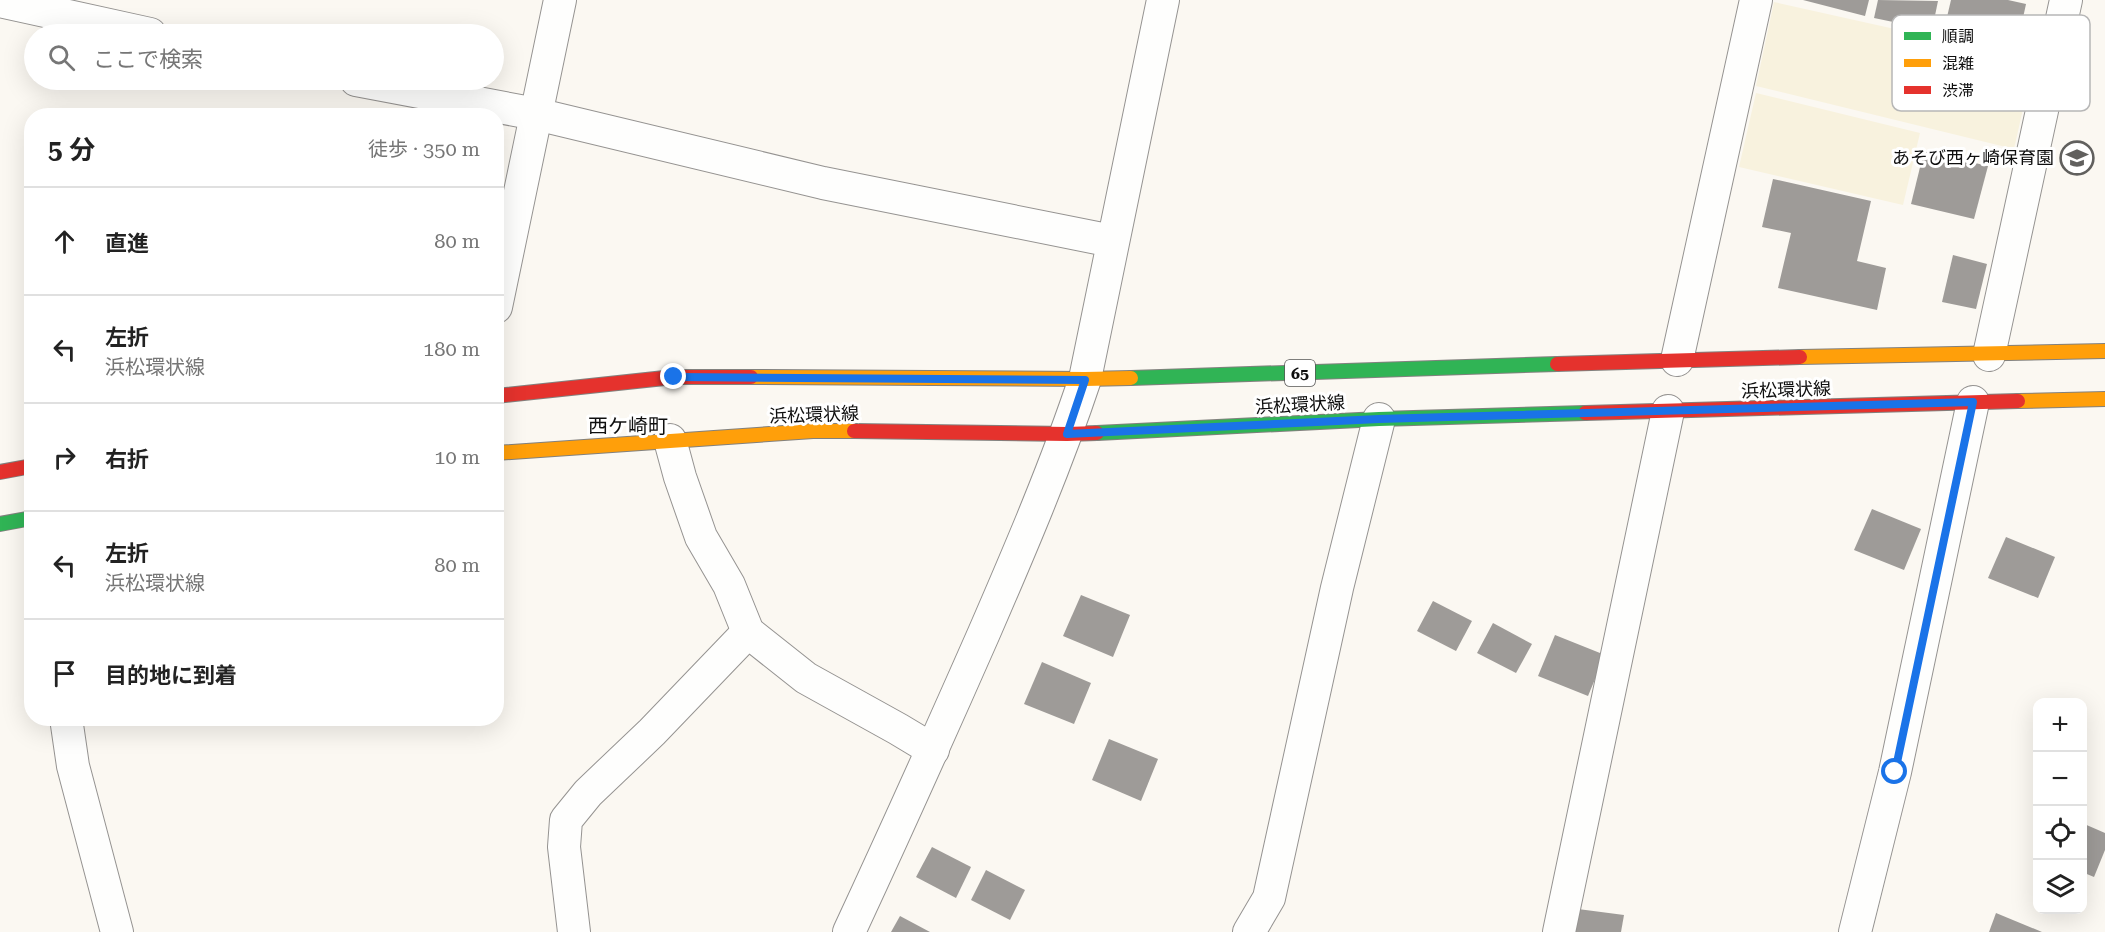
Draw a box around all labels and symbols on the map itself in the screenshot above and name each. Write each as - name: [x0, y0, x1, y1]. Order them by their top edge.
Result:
- legend: [1892, 15, 2090, 111]
- text: 順調: [1942, 27, 1974, 46]
- text: 混雑: [1942, 54, 1974, 73]
- text: 渋滞: [1942, 81, 1974, 100]
- school or university icon: あそび西ヶ崎保育園: [2059, 140, 2095, 176]
- place label: あそび西ヶ崎保育園: [1892, 147, 2054, 168]
- road number: 65: [1285, 360, 1315, 386]
- route end: [660, 363, 686, 389]
- street label: 浜松環状線: [1741, 377, 1831, 402]
- street label: 浜松環状線: [1254, 392, 1345, 417]
- street label: 浜松環状線: [769, 402, 859, 427]
- district label: 西ケ崎町: [588, 414, 668, 438]
- route start: [1881, 758, 1907, 784]

